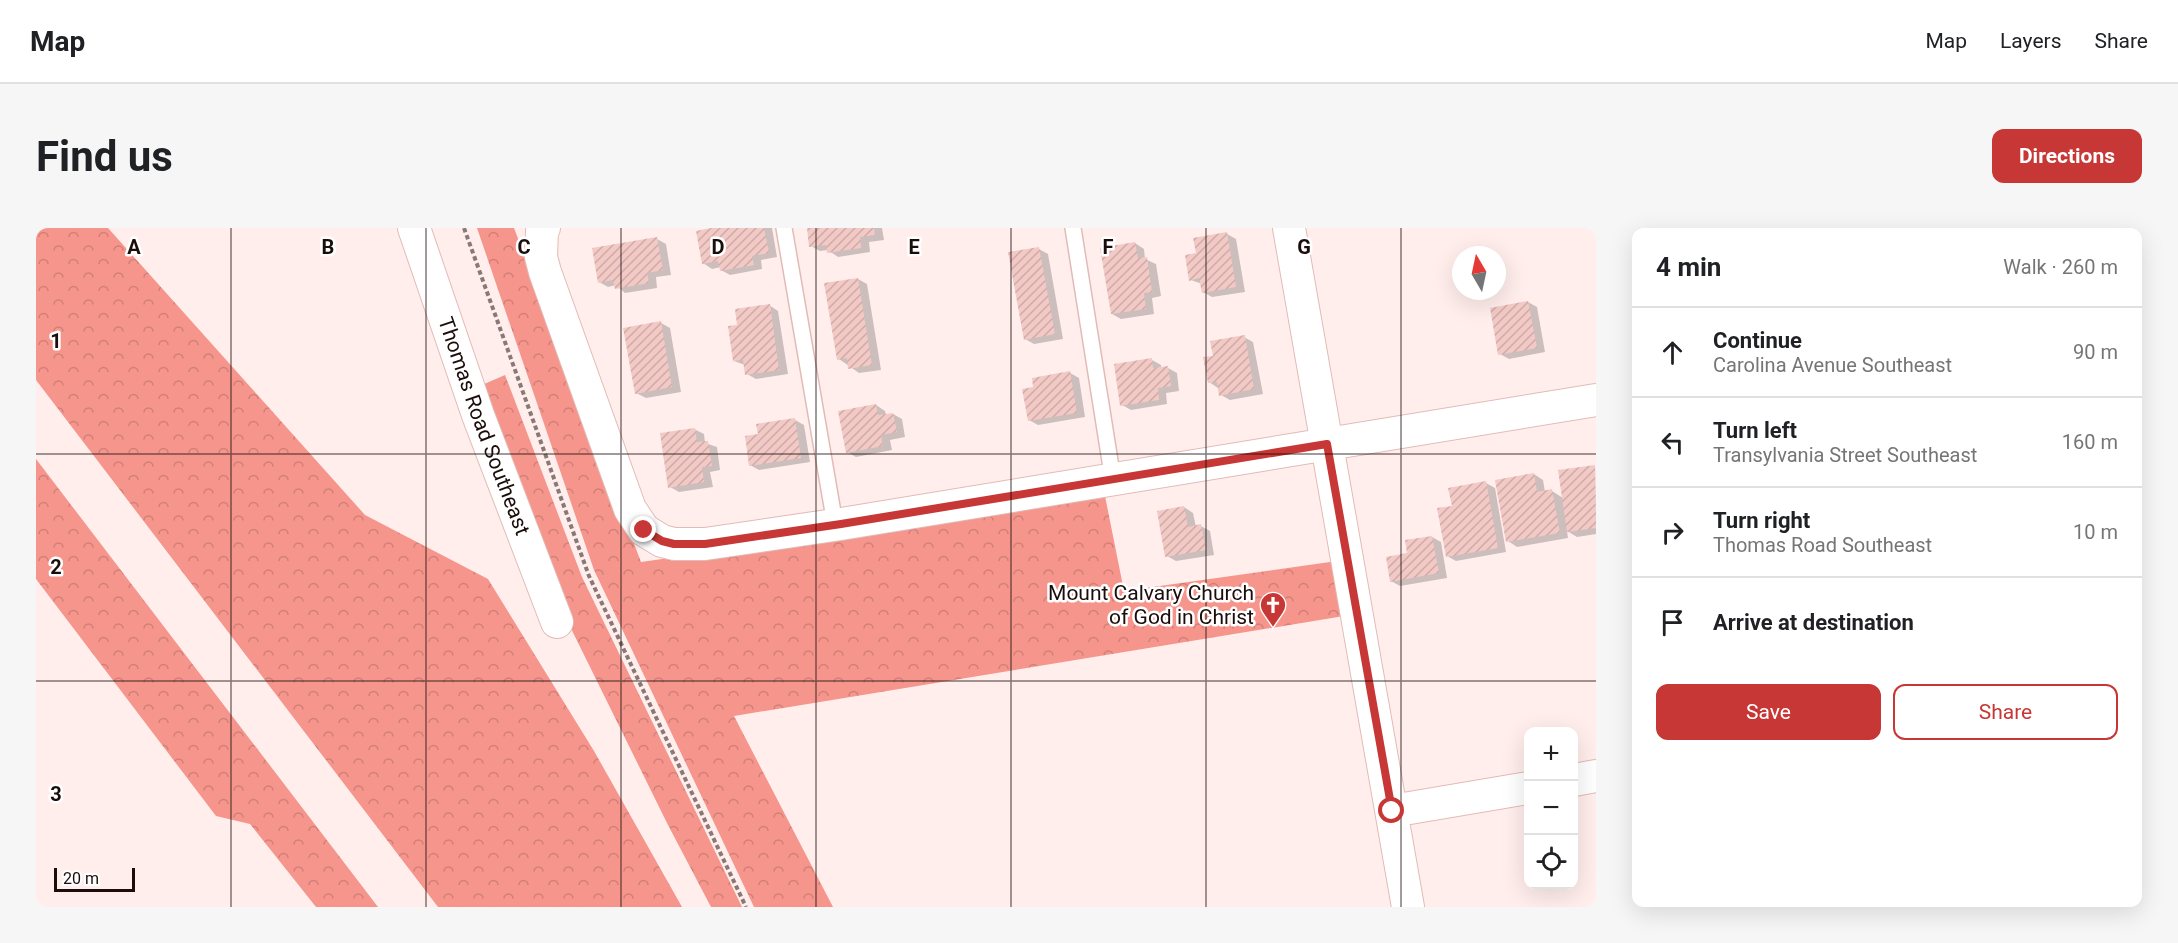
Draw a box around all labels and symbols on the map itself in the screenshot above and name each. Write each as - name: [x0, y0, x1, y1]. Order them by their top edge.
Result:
- text: A: [127, 235, 141, 259]
- text: B: [322, 235, 334, 259]
- text: C: [517, 235, 531, 259]
- text: D: [712, 235, 725, 259]
- text: E: [908, 235, 920, 259]
- text: F: [1103, 235, 1114, 259]
- text: G: [1297, 235, 1311, 259]
- north arrow: [1452, 246, 1506, 300]
- street label: Thomas Road Southeast: [433, 314, 535, 538]
- text: 1: [50, 329, 62, 353]
- route end: [630, 516, 656, 542]
- text: 2: [50, 555, 62, 579]
- place label: Mount Calvary Church of God in Christ: [1048, 581, 1254, 629]
- church icon: Mount Calvary Church of God in Christ: [1258, 590, 1288, 628]
- text: 3: [50, 782, 62, 806]
- route start: [1378, 797, 1404, 823]
- scale bar: [54, 865, 135, 892]

